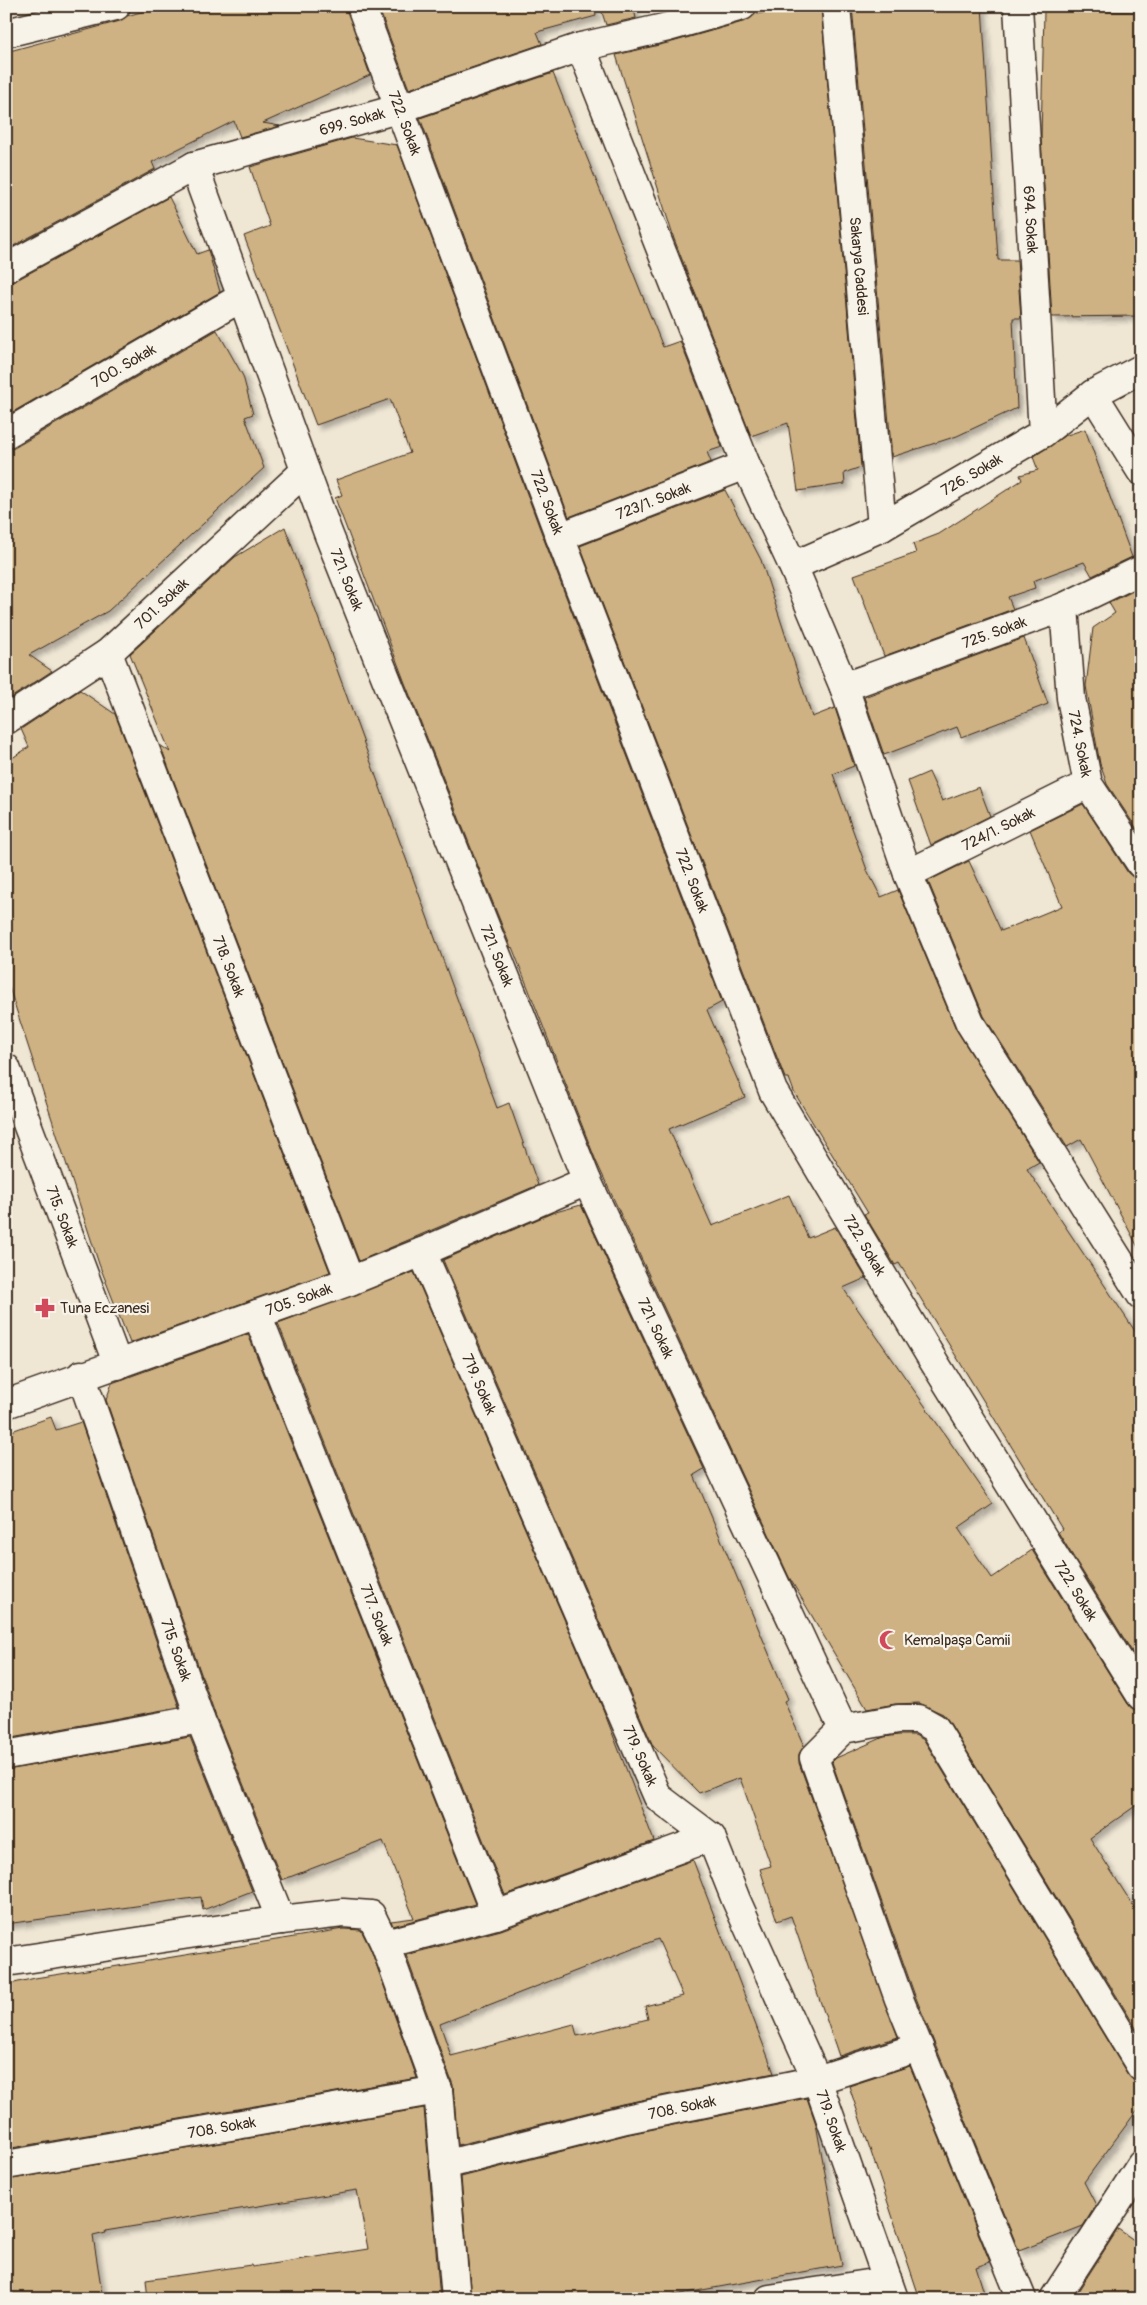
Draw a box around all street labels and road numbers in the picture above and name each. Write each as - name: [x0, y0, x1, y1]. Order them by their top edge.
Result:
- street label: 722. Sokak: [384, 88, 425, 159]
- street label: 699. Sokak: [317, 104, 388, 140]
- street label: 694. Sokak: [1019, 185, 1042, 255]
- street label: Sakarya Caddesi: [845, 216, 872, 316]
- street label: 700. Sokak: [88, 340, 160, 392]
- street label: 726. Sokak: [938, 449, 1007, 500]
- street label: 722. Sokak: [526, 467, 568, 538]
- street label: 723/1. Sokak: [613, 478, 694, 524]
- street label: 721. Sokak: [325, 546, 367, 614]
- street label: 701. Sokak: [131, 574, 194, 634]
- street label: 725. Sokak: [960, 612, 1030, 653]
- street label: 724. Sokak: [1064, 709, 1096, 780]
- street label: 724/1. Sokak: [959, 803, 1039, 855]
- street label: 722. Sokak: [671, 846, 713, 916]
- street label: 721. Sokak: [476, 922, 518, 990]
- street label: 718. Sokak: [208, 933, 249, 1001]
- street label: 715. Sokak: [41, 1183, 82, 1251]
- street label: 722. Sokak: [839, 1212, 890, 1280]
- street label: 705. Sokak: [263, 1279, 335, 1320]
- street label: 721. Sokak: [633, 1295, 678, 1363]
- street label: 719. Sokak: [457, 1351, 501, 1418]
- street label: 722. Sokak: [1050, 1557, 1102, 1625]
- street label: 717. Sokak: [355, 1582, 397, 1649]
- street label: 715. Sokak: [156, 1616, 195, 1685]
- street label: 719. Sokak: [618, 1723, 662, 1790]
- street label: 719. Sokak: [811, 2088, 851, 2155]
- street label: 708. Sokak: [647, 2092, 718, 2124]
- street label: 708. Sokak: [186, 2113, 258, 2143]

